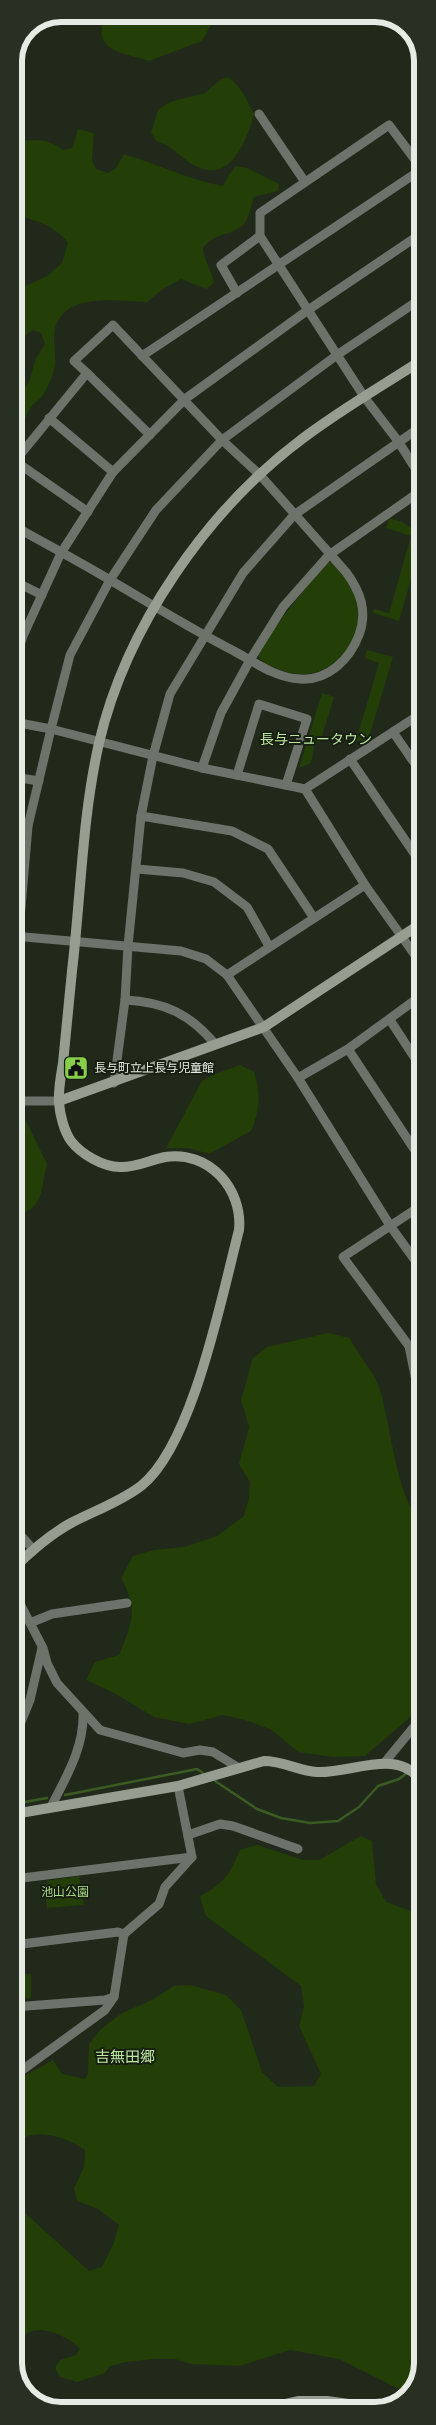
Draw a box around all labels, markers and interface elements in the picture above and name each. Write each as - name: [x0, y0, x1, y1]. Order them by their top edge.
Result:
- district label: 長与ニュータウン: [260, 731, 372, 747]
- public building icon: 長与町立上長与児童館: [63, 1055, 89, 1081]
- place label: 長与町立上長与児童館: [94, 1061, 214, 1075]
- park label: 池山公園: [41, 1885, 89, 1899]
- district label: 吉無田郷: [95, 2048, 155, 2066]

